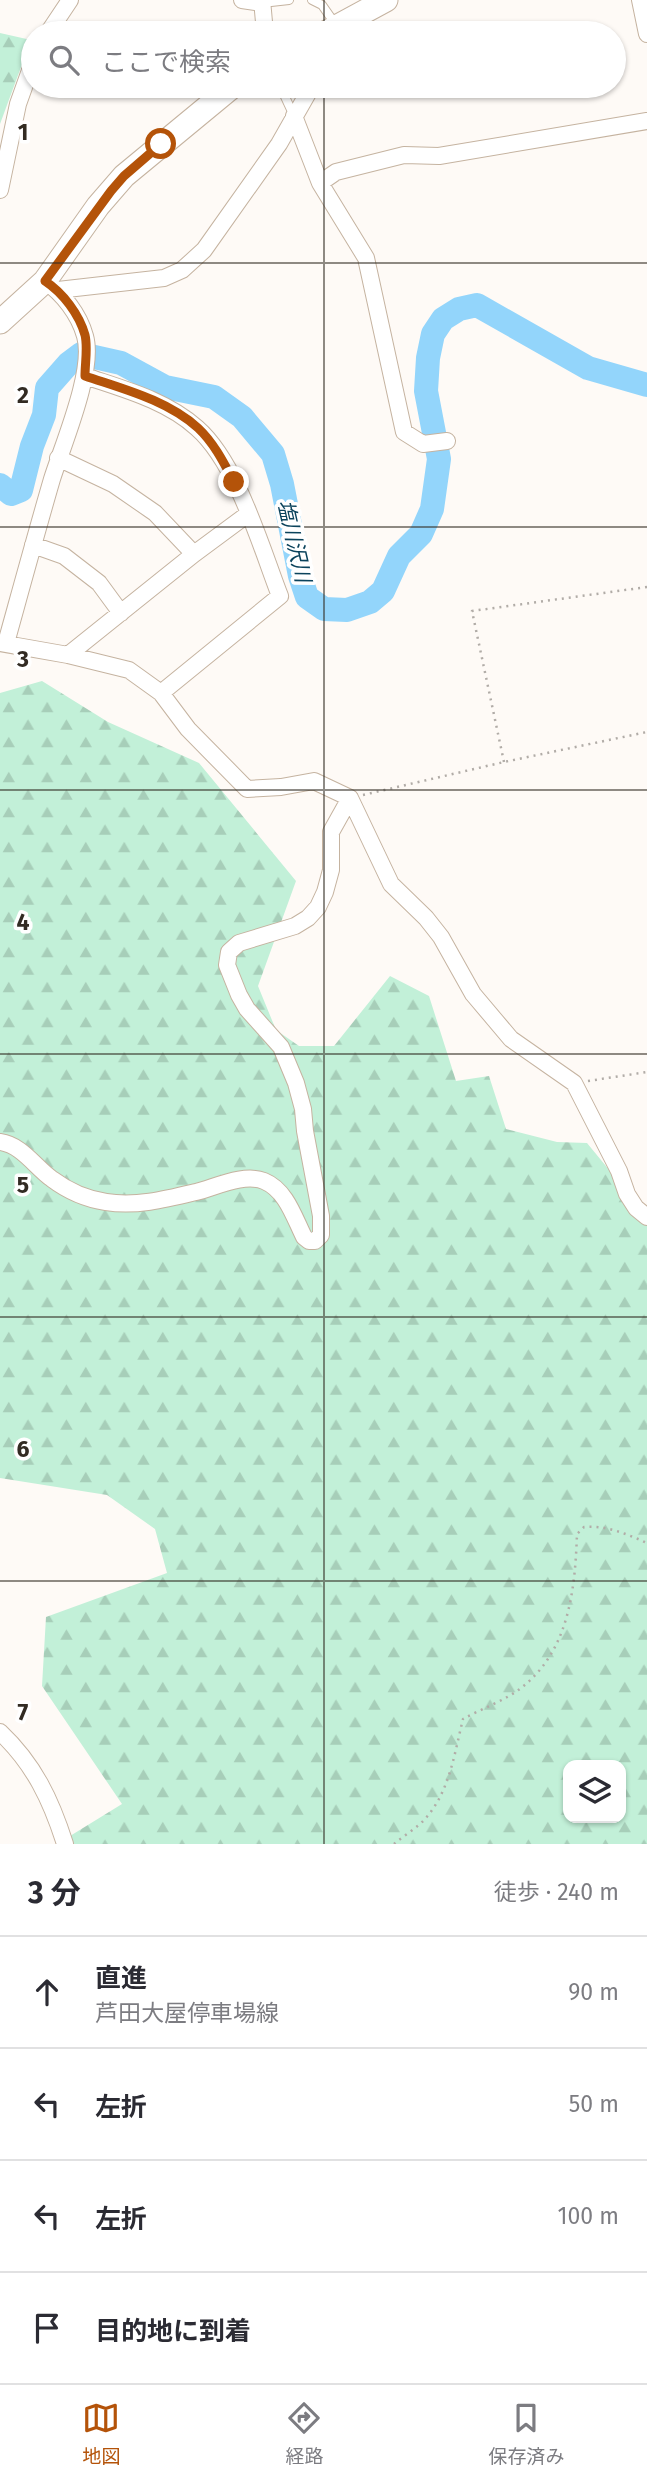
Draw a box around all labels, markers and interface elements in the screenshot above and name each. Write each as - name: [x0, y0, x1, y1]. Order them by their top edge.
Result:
- search box: [21, 21, 626, 98]
- icon: search: [45, 41, 83, 79]
- text: ここで検索: [101, 47, 231, 78]
- text: 1: [18, 118, 28, 146]
- route start: [145, 128, 176, 159]
- text: 2: [17, 381, 29, 409]
- route end: [218, 466, 249, 497]
- water label: 塩川沢川: [272, 497, 317, 587]
- text: 3: [16, 645, 29, 673]
- text: 4: [17, 908, 30, 936]
- text: 5: [17, 1171, 29, 1199]
- text: 6: [17, 1435, 30, 1463]
- text: 7: [18, 1698, 29, 1726]
- map controls: [563, 1760, 626, 1823]
- button: layers: [563, 1760, 626, 1823]
- text: 3 分: [28, 1875, 81, 1911]
- text: 徒歩 · 240 m: [494, 1878, 619, 1906]
- text: 直進: [95, 1963, 147, 1994]
- icon: ahead: [28, 1973, 66, 2011]
- text: 90 m: [568, 1978, 619, 2006]
- text: 芦田大屋停車場線: [95, 1999, 279, 2027]
- icon: left: [28, 2085, 66, 2123]
- text: 50 m: [569, 2090, 619, 2118]
- text: 左折: [95, 2092, 147, 2123]
- icon: left: [28, 2197, 66, 2235]
- text: 100 m: [558, 2202, 619, 2230]
- text: 左折: [95, 2204, 147, 2235]
- icon: arrive: [28, 2309, 66, 2347]
- text: 目的地に到着: [95, 2316, 251, 2347]
- tab: 地図: [82, 2399, 121, 2468]
- tab: 経路: [285, 2399, 324, 2468]
- tab: 保存済み: [488, 2399, 565, 2468]

